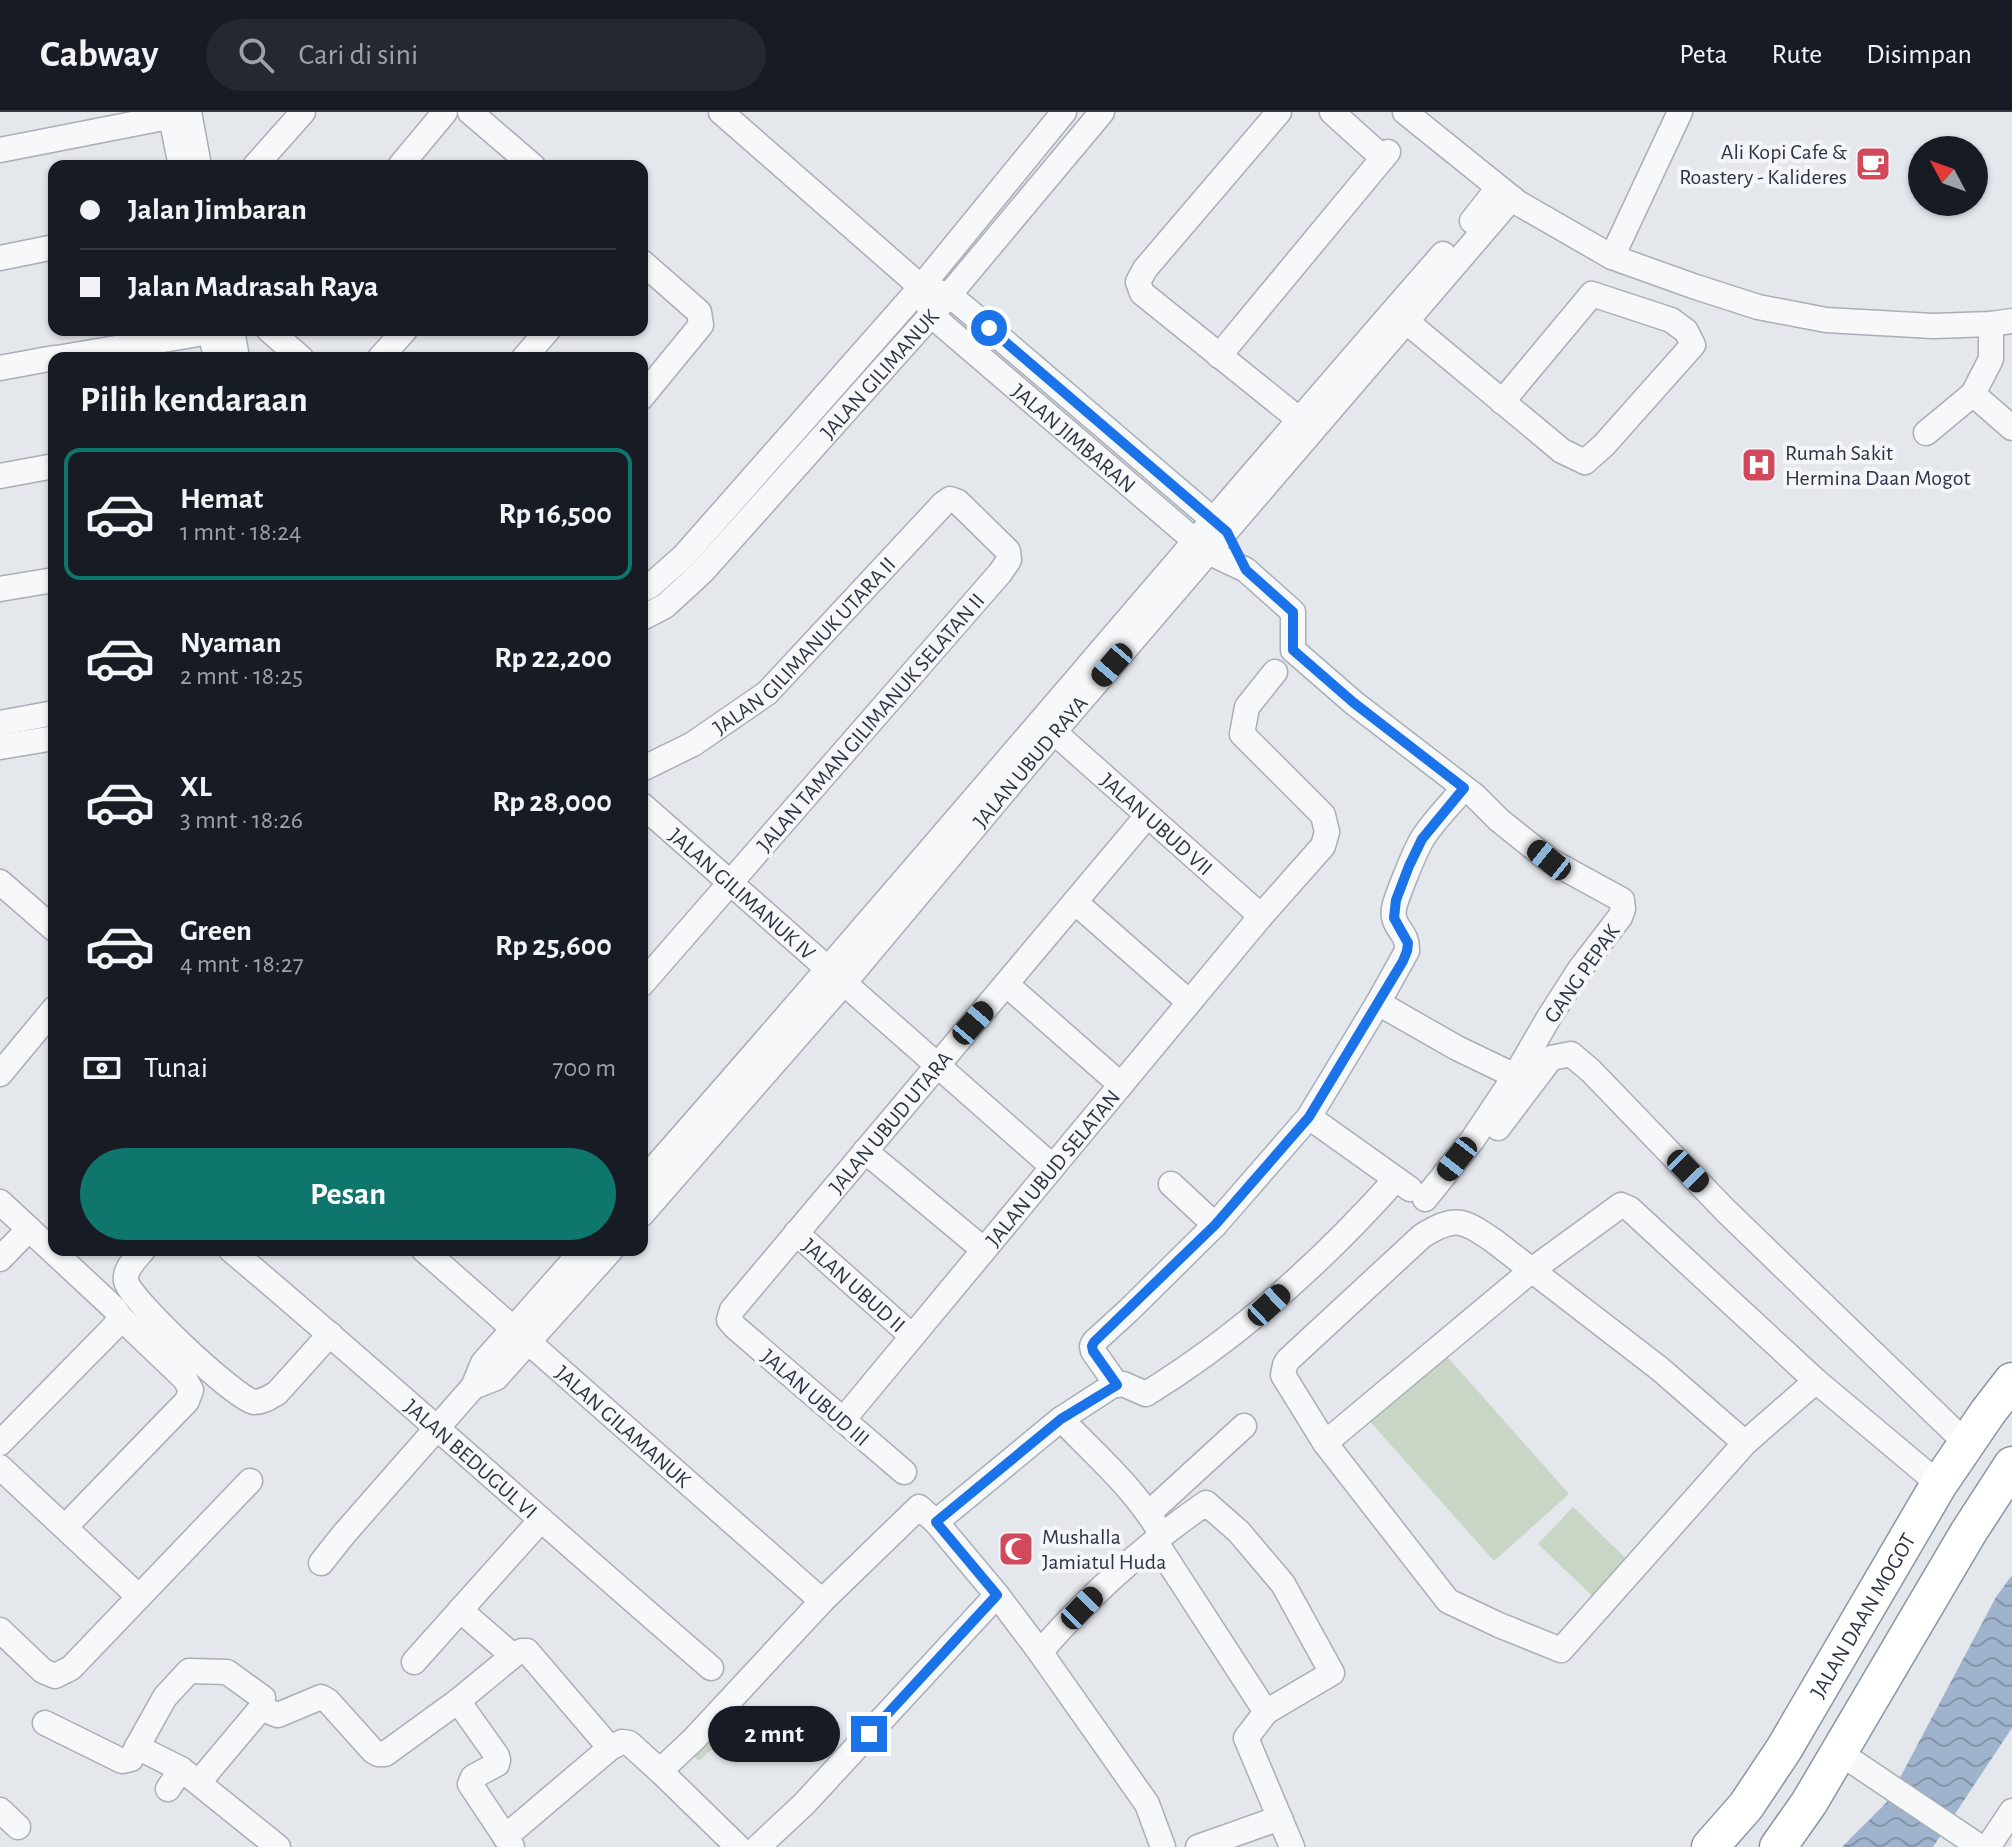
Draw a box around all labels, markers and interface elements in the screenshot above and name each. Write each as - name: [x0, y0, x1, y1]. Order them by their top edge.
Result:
- search box: [206, 19, 766, 91]
- icon: search: [234, 33, 278, 77]
- text: Cabway: [40, 36, 158, 74]
- text: Cari di sini: [298, 40, 418, 70]
- text: Peta: [1679, 41, 1728, 69]
- text: Rute: [1772, 41, 1822, 69]
- text: Disimpan: [1866, 41, 1972, 69]
- north arrow: [1908, 136, 1988, 216]
- map controls: [1908, 136, 1988, 216]
- place label: Ali Kopi Cafe & Roastery - Kalideres: [1679, 141, 1848, 188]
- cafe icon: Ali Kopi Cafe & Roastery - Kalideres: [1854, 145, 1892, 183]
- text: Jalan Jimbaran: [128, 195, 307, 225]
- text: Jalan Madrasah Raya: [128, 272, 378, 302]
- street label: JALAN GILIMANUK: [816, 305, 943, 443]
- route start: [971, 310, 1007, 346]
- street label: JALAN JIMBARAN: [1008, 380, 1140, 497]
- text: Pilih kendaraan: [80, 382, 308, 418]
- place label: Rumah Sakit Hermina Daan Mogot: [1785, 442, 1970, 489]
- hospital icon: Rumah Sakit Hermina Daan Mogot: [1740, 446, 1778, 484]
- icon: car: [84, 478, 156, 550]
- text: Hemat: [180, 484, 263, 514]
- text: Rp 16,500: [498, 499, 612, 529]
- text: 1 mnt · 18:24: [180, 519, 302, 545]
- street label: JALAN GILIMANUK UTARA II: [709, 553, 900, 739]
- street label: JALAN TAMAN GILIMANUK SELATAN II: [753, 589, 989, 856]
- icon: car: [84, 622, 156, 694]
- text: Nyaman: [180, 628, 282, 658]
- car: [1087, 639, 1137, 691]
- text: Rp 22,200: [494, 643, 612, 673]
- text: 2 mnt · 18:25: [180, 663, 303, 689]
- street label: JALAN UBUD RAYA: [969, 692, 1092, 832]
- icon: car: [84, 766, 156, 838]
- street label: JALAN UBUD VII: [1096, 769, 1217, 880]
- text: XL: [180, 772, 212, 802]
- text: Rp 28,000: [492, 787, 612, 817]
- text: 3 mnt · 18:26: [180, 807, 303, 833]
- street label: JALAN GILIMANUK IV: [665, 824, 820, 965]
- car: [1523, 836, 1575, 884]
- icon: car: [84, 910, 156, 982]
- text: Green: [180, 916, 252, 946]
- street label: GANG PEPAK: [1540, 920, 1624, 1027]
- text: Rp 25,600: [495, 931, 612, 961]
- text: 4 mnt · 18:27: [180, 951, 303, 977]
- car: [948, 997, 998, 1049]
- icon: cash: [80, 1046, 124, 1090]
- street label: JALAN UBUD UTARA: [825, 1047, 957, 1198]
- text: Tunai: [144, 1053, 208, 1083]
- text: 700 m: [553, 1055, 616, 1081]
- street label: JALAN UBUD SELATAN: [982, 1086, 1124, 1251]
- car: [1433, 1133, 1481, 1185]
- car: [1663, 1145, 1713, 1197]
- button: Pesan: [80, 1148, 616, 1240]
- street label: JALAN UBUD II: [798, 1234, 909, 1337]
- car: [1243, 1280, 1295, 1330]
- street label: JALAN UBUD III: [757, 1345, 873, 1450]
- street label: JALAN GILAMANUK: [551, 1362, 695, 1492]
- street label: JALAN BEDUGUL VI: [400, 1395, 541, 1523]
- place label: Mushalla Jamiatul Huda: [1042, 1526, 1166, 1573]
- mosque icon: Mushalla Jamiatul Huda: [997, 1530, 1035, 1568]
- street label: JALAN DAAN MOGOT: [1807, 1530, 1920, 1702]
- car: [1057, 1582, 1107, 1634]
- callout: 2 mnt: [709, 1706, 841, 1762]
- route end: [851, 1716, 887, 1752]
- text: 2 mnt: [744, 1721, 804, 1747]

